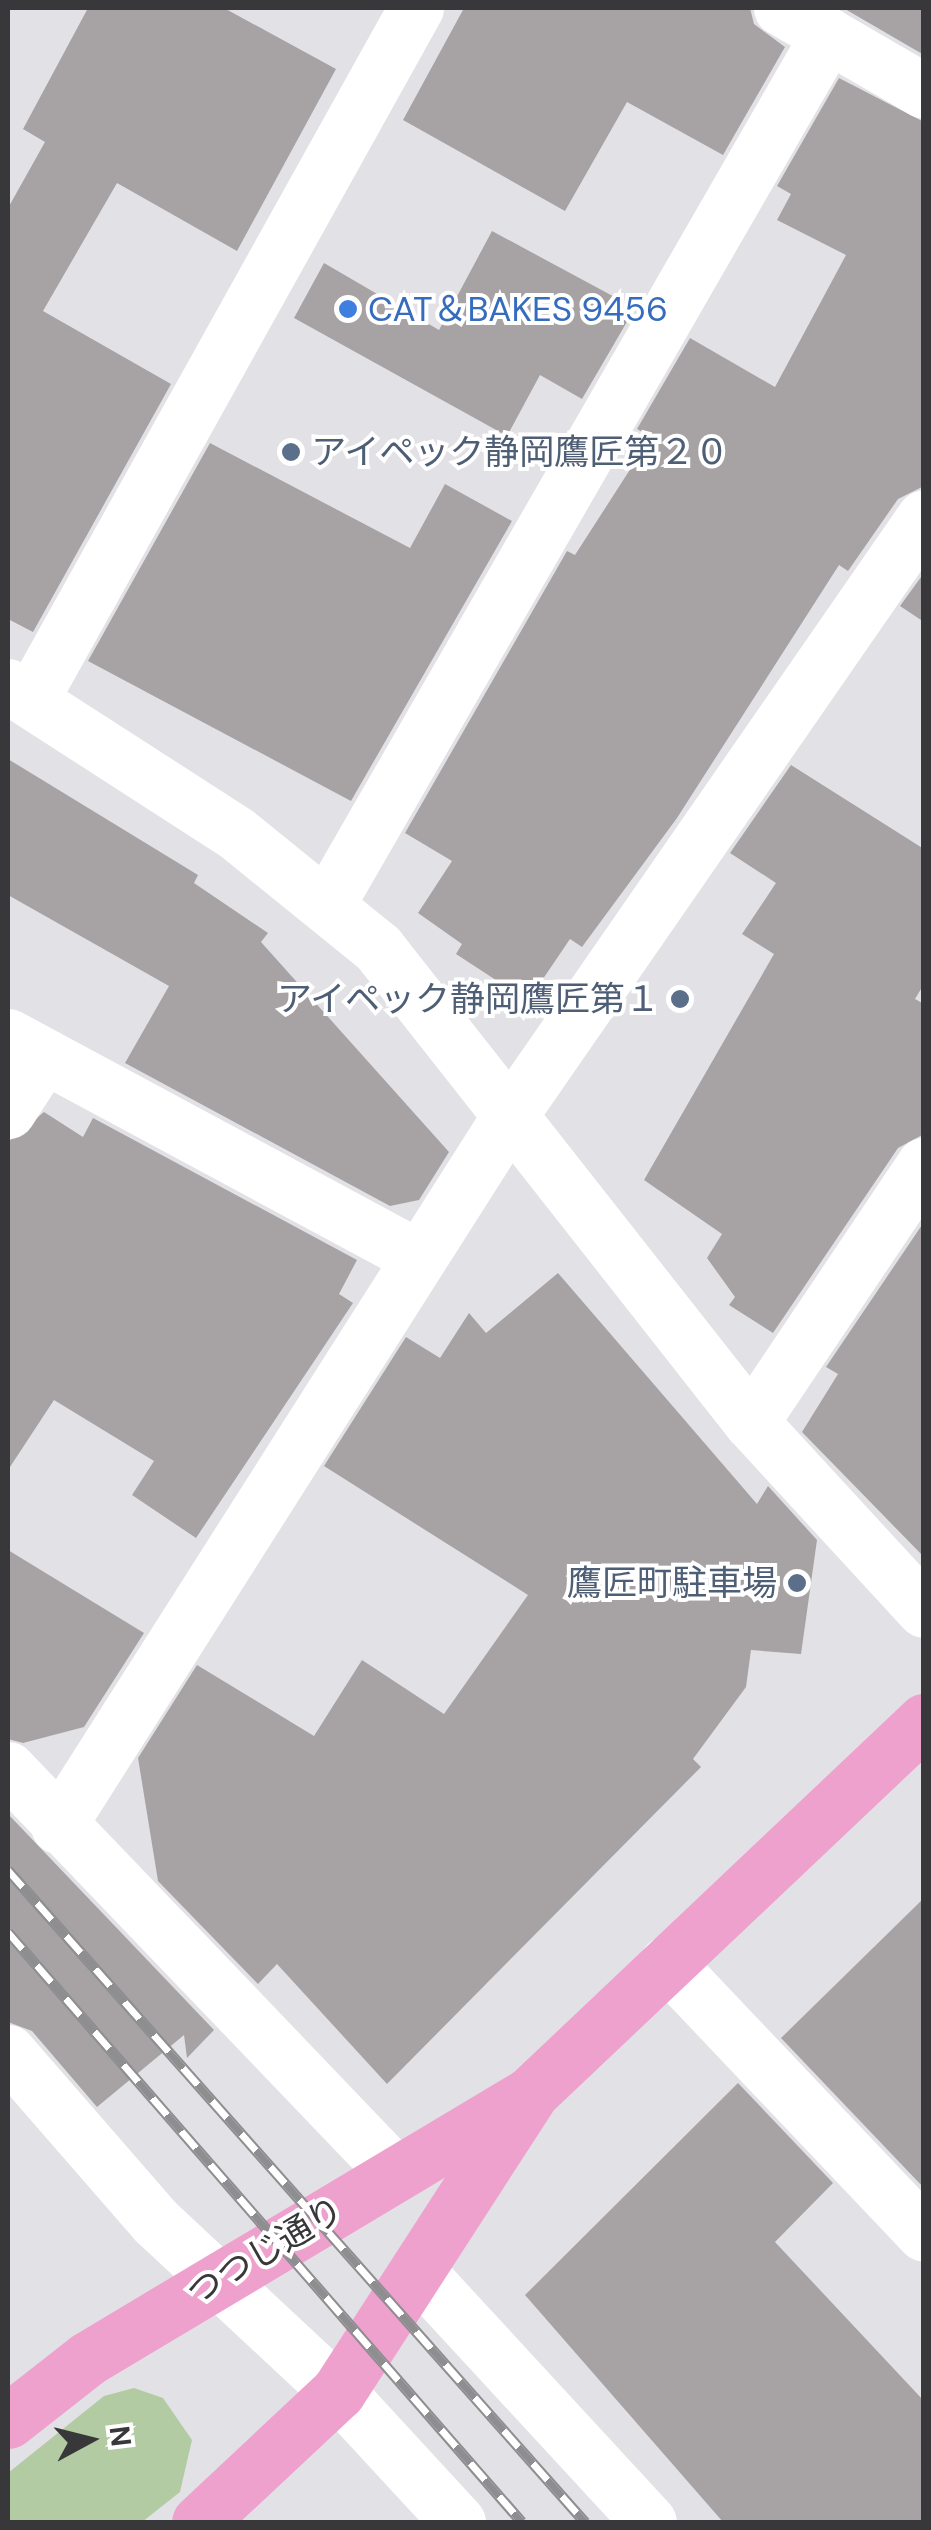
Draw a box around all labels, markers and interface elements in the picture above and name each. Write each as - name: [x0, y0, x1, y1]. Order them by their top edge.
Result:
- place label: CAT＆BAKES 9456: [368, 288, 668, 330]
- marker: CAT＆BAKES 9456: [337, 298, 359, 320]
- place label: アイペック静岡鷹匠第２０: [311, 431, 731, 473]
- marker: アイペック静岡鷹匠第２０: [280, 441, 302, 463]
- place label: アイペック静岡鷹匠第１: [275, 978, 660, 1020]
- marker: アイペック静岡鷹匠第１: [669, 988, 691, 1010]
- place label: 鷹匠町駐車場: [567, 1562, 777, 1604]
- marker: 鷹匠町駐車場: [786, 1572, 808, 1594]
- street label: つつじ通り: [179, 2188, 351, 2314]
- north arrow: [40, 2390, 140, 2490]
- text: N: [101, 2424, 140, 2449]

